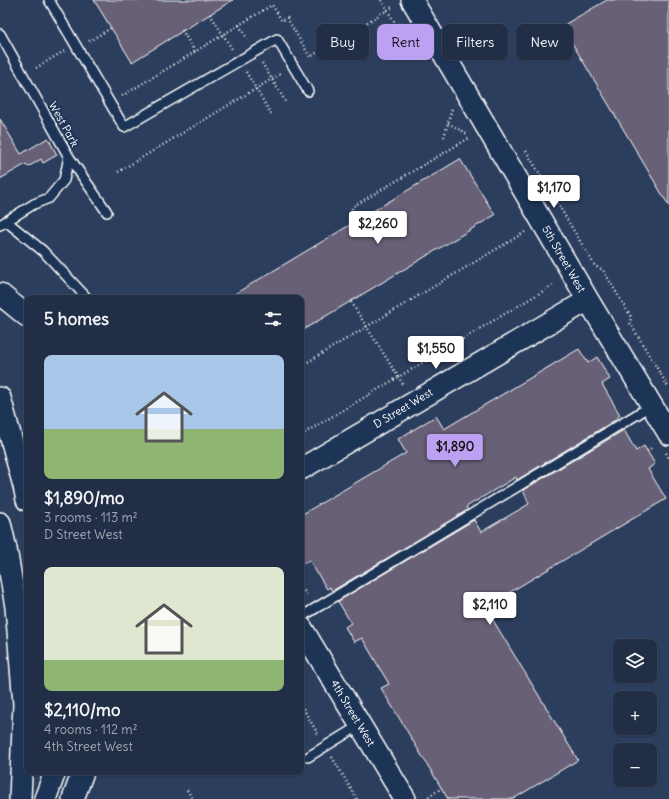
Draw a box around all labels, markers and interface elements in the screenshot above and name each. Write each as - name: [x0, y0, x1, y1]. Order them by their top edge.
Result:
- chip: Buy: [316, 24, 369, 60]
- chip: Rent: [377, 24, 434, 60]
- chip: Filters: [442, 24, 508, 60]
- chip: New: [516, 24, 573, 60]
- street label: West Park: [46, 99, 82, 149]
- pin: $1,170: [521, 175, 587, 209]
- text: $1,170: [537, 179, 571, 196]
- pin: $2,260: [345, 211, 411, 245]
- text: $2,260: [358, 215, 398, 232]
- street label: 5th Street West: [539, 223, 589, 295]
- text: 5 homes: [44, 308, 109, 330]
- icon: filters: [262, 308, 284, 330]
- pin: $1,550: [403, 336, 469, 370]
- text: $1,550: [417, 340, 455, 357]
- icon: home: [128, 381, 200, 453]
- street label: D Street West: [371, 385, 435, 431]
- pin: $1,890: [422, 434, 488, 468]
- text: $1,890: [436, 438, 474, 455]
- text: $1,890/mo: [44, 487, 124, 509]
- text: 3 rooms · 113 m²: [44, 509, 138, 526]
- text: D Street West: [44, 526, 123, 543]
- pin: $2,110: [457, 592, 523, 626]
- icon: home: [128, 593, 200, 665]
- text: $2,110: [472, 596, 508, 613]
- map controls: [613, 639, 657, 787]
- button: layers: [613, 639, 657, 683]
- street label: 4th Street West: [328, 677, 379, 749]
- button: +: [613, 691, 657, 735]
- text: $2,110/mo: [44, 699, 121, 721]
- text: 4 rooms · 112 m²: [44, 721, 138, 738]
- text: 4th Street West: [44, 738, 133, 755]
- button: −: [613, 743, 657, 787]

